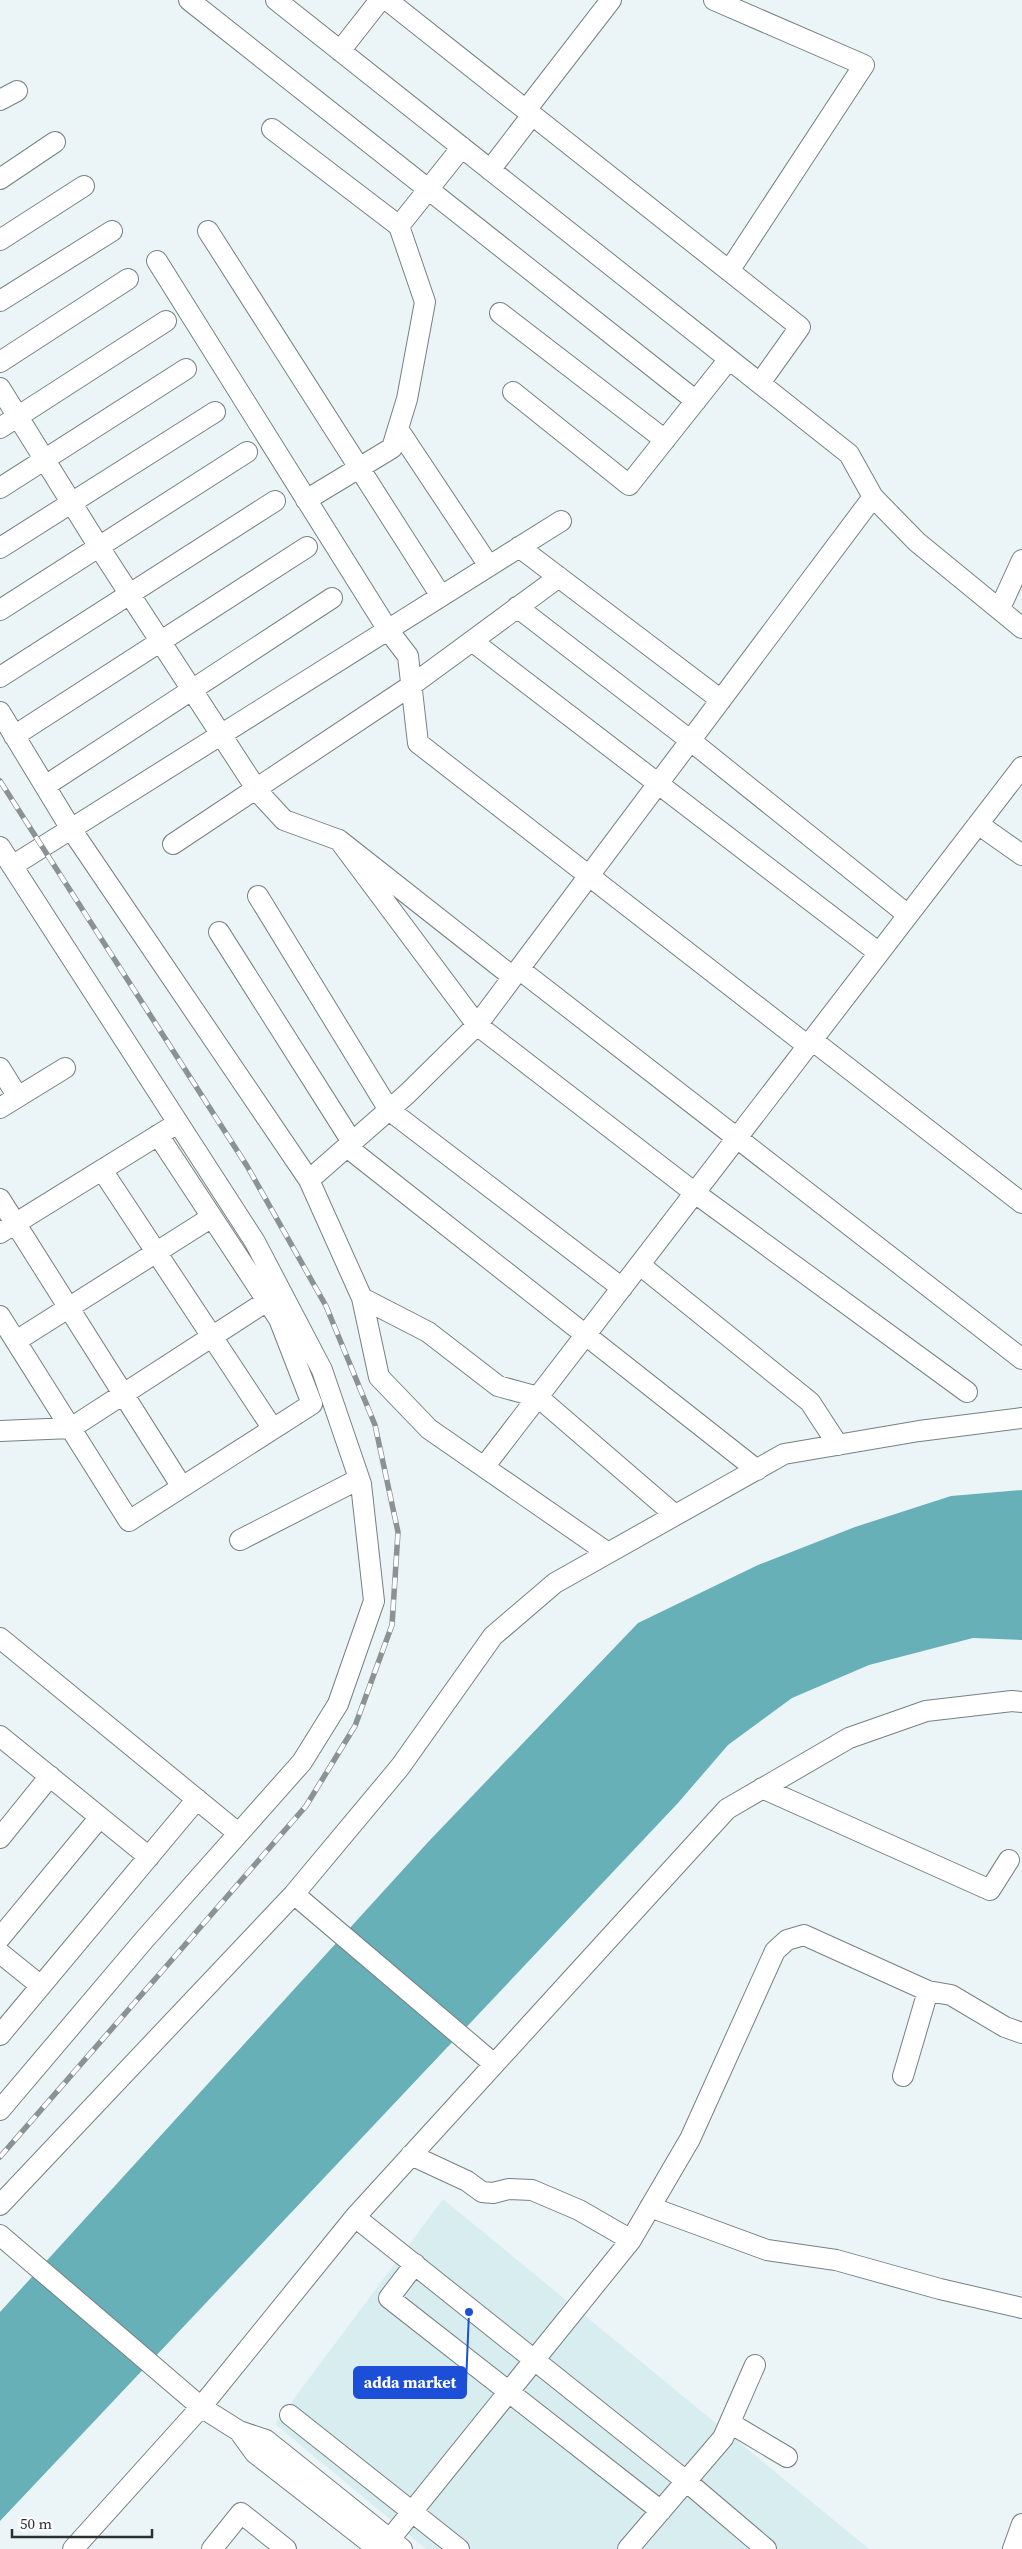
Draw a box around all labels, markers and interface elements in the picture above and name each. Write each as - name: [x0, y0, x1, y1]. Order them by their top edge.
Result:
- callout: adda market: [354, 2367, 466, 2398]
- text: adda market: [364, 2371, 457, 2393]
- scale bar: [12, 2506, 152, 2538]
- text: 50 m: [20, 2513, 52, 2534]

